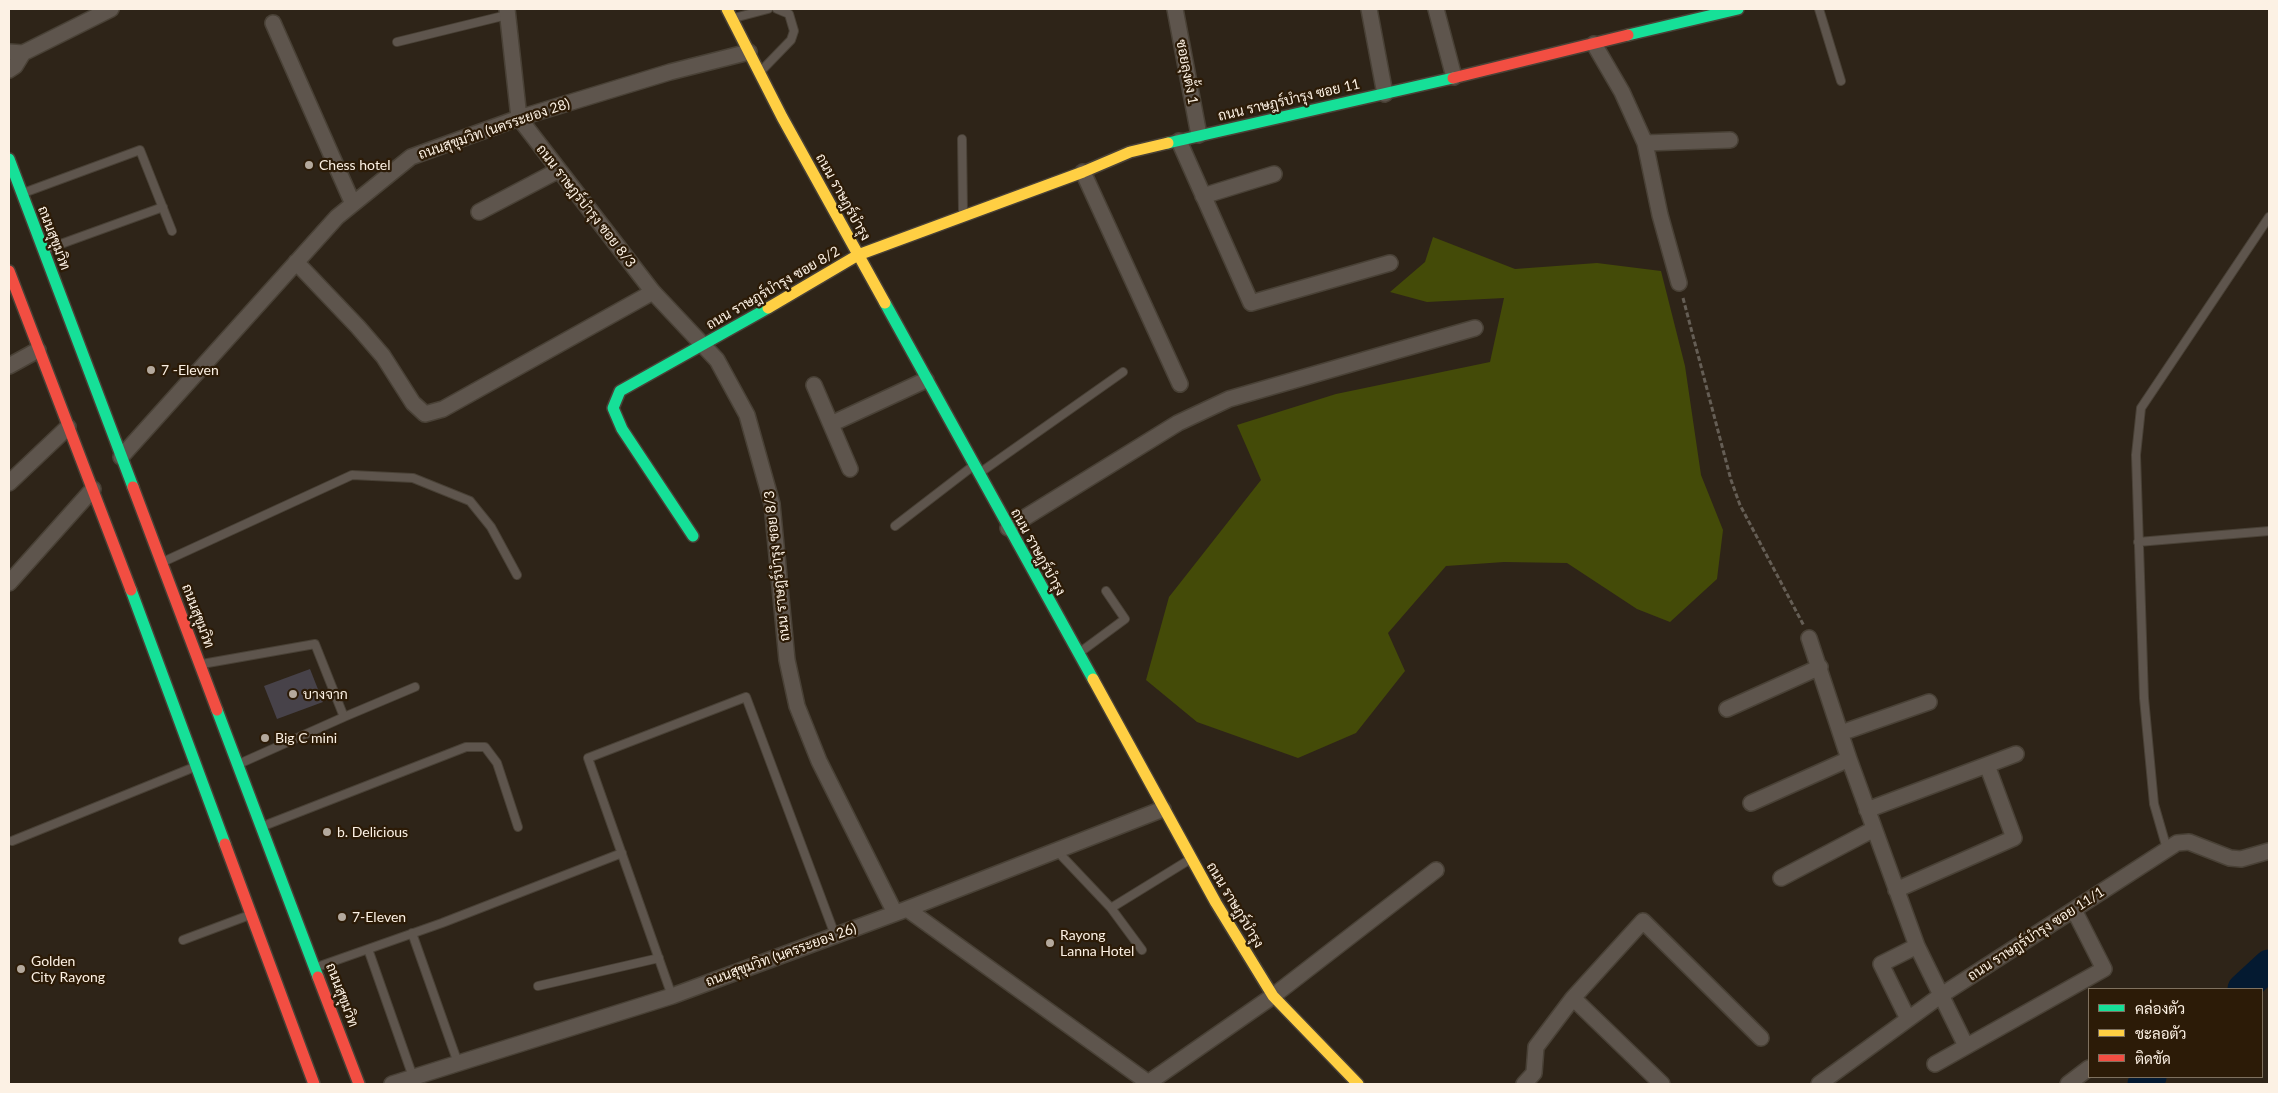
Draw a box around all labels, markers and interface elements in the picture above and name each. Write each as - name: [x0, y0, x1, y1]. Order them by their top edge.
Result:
- street label: ซอยลุงตั้ง 1: [1172, 38, 1202, 106]
- street label: ถนน ราษฎร์บำรุง ซอย 11: [1216, 75, 1362, 125]
- street label: ถนนสุขุมวิท (นครระยอง 28): [416, 95, 572, 163]
- street label: ถนน ราษฎร์บำรุง ซอย 8/3: [533, 141, 639, 271]
- street label: ถนน ราษฎร์บำรุง: [812, 151, 874, 243]
- place label: Chess hotel: [319, 157, 391, 173]
- marker: Chess hotel: [303, 159, 315, 171]
- street label: ถนนสุขุมวิท: [34, 204, 74, 272]
- street label: ถนน ราษฎร์บำรุง ซอย 8/2: [703, 243, 843, 333]
- place label: 7 -Eleven: [161, 362, 219, 378]
- marker: 7 -Eleven: [145, 364, 157, 376]
- street label: ถนน ราษฎร์บำรุง ซอย 8/3: [761, 490, 793, 642]
- street label: ถนน ราษฎร์บำรุง: [1007, 506, 1069, 598]
- street label: ถนนสุขุมวิท: [178, 582, 218, 650]
- place label: บางจาก: [303, 686, 348, 702]
- marker: บางจาก: [287, 688, 299, 700]
- place label: Big C mini: [275, 730, 337, 746]
- marker: Big C mini: [259, 732, 271, 744]
- place label: b. Delicious: [337, 824, 408, 840]
- marker: b. Delicious: [321, 826, 333, 838]
- street label: ถนน ราษฎร์บำรุง: [1203, 859, 1267, 951]
- street label: ถนน ราษฎร์บำรุง ซอย 11/1: [1964, 883, 2108, 985]
- place label: 7-Eleven: [352, 909, 406, 925]
- marker: 7-Eleven: [336, 911, 348, 923]
- street label: ถนนสุขุมวิท (นครระยอง 26): [703, 920, 859, 990]
- place label: Rayong Lanna Hotel: [1060, 927, 1134, 960]
- marker: Rayong Lanna Hotel: [1044, 937, 1056, 949]
- place label: Golden City Rayong: [31, 953, 105, 986]
- street label: ถนนสุขุมวิท: [322, 961, 362, 1029]
- marker: Golden City Rayong: [15, 963, 27, 975]
- legend: [2088, 988, 2263, 1078]
- text: คล่องตัว: [2135, 999, 2185, 1017]
- text: ชะลอตัว: [2135, 1024, 2186, 1042]
- text: ติดขัด: [2135, 1049, 2171, 1067]

